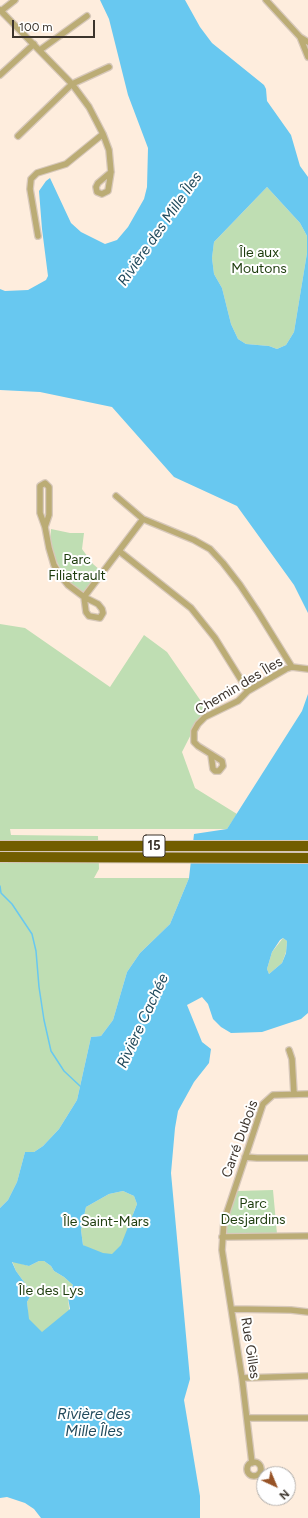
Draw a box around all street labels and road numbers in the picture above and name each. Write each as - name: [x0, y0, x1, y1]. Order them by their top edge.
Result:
- street label: Chemin des Îles: [192, 653, 286, 719]
- road number: 15: [143, 835, 165, 857]
- street label: Carré Dubois: [218, 1098, 262, 1180]
- street label: Rue Gilles: [237, 1316, 263, 1380]

